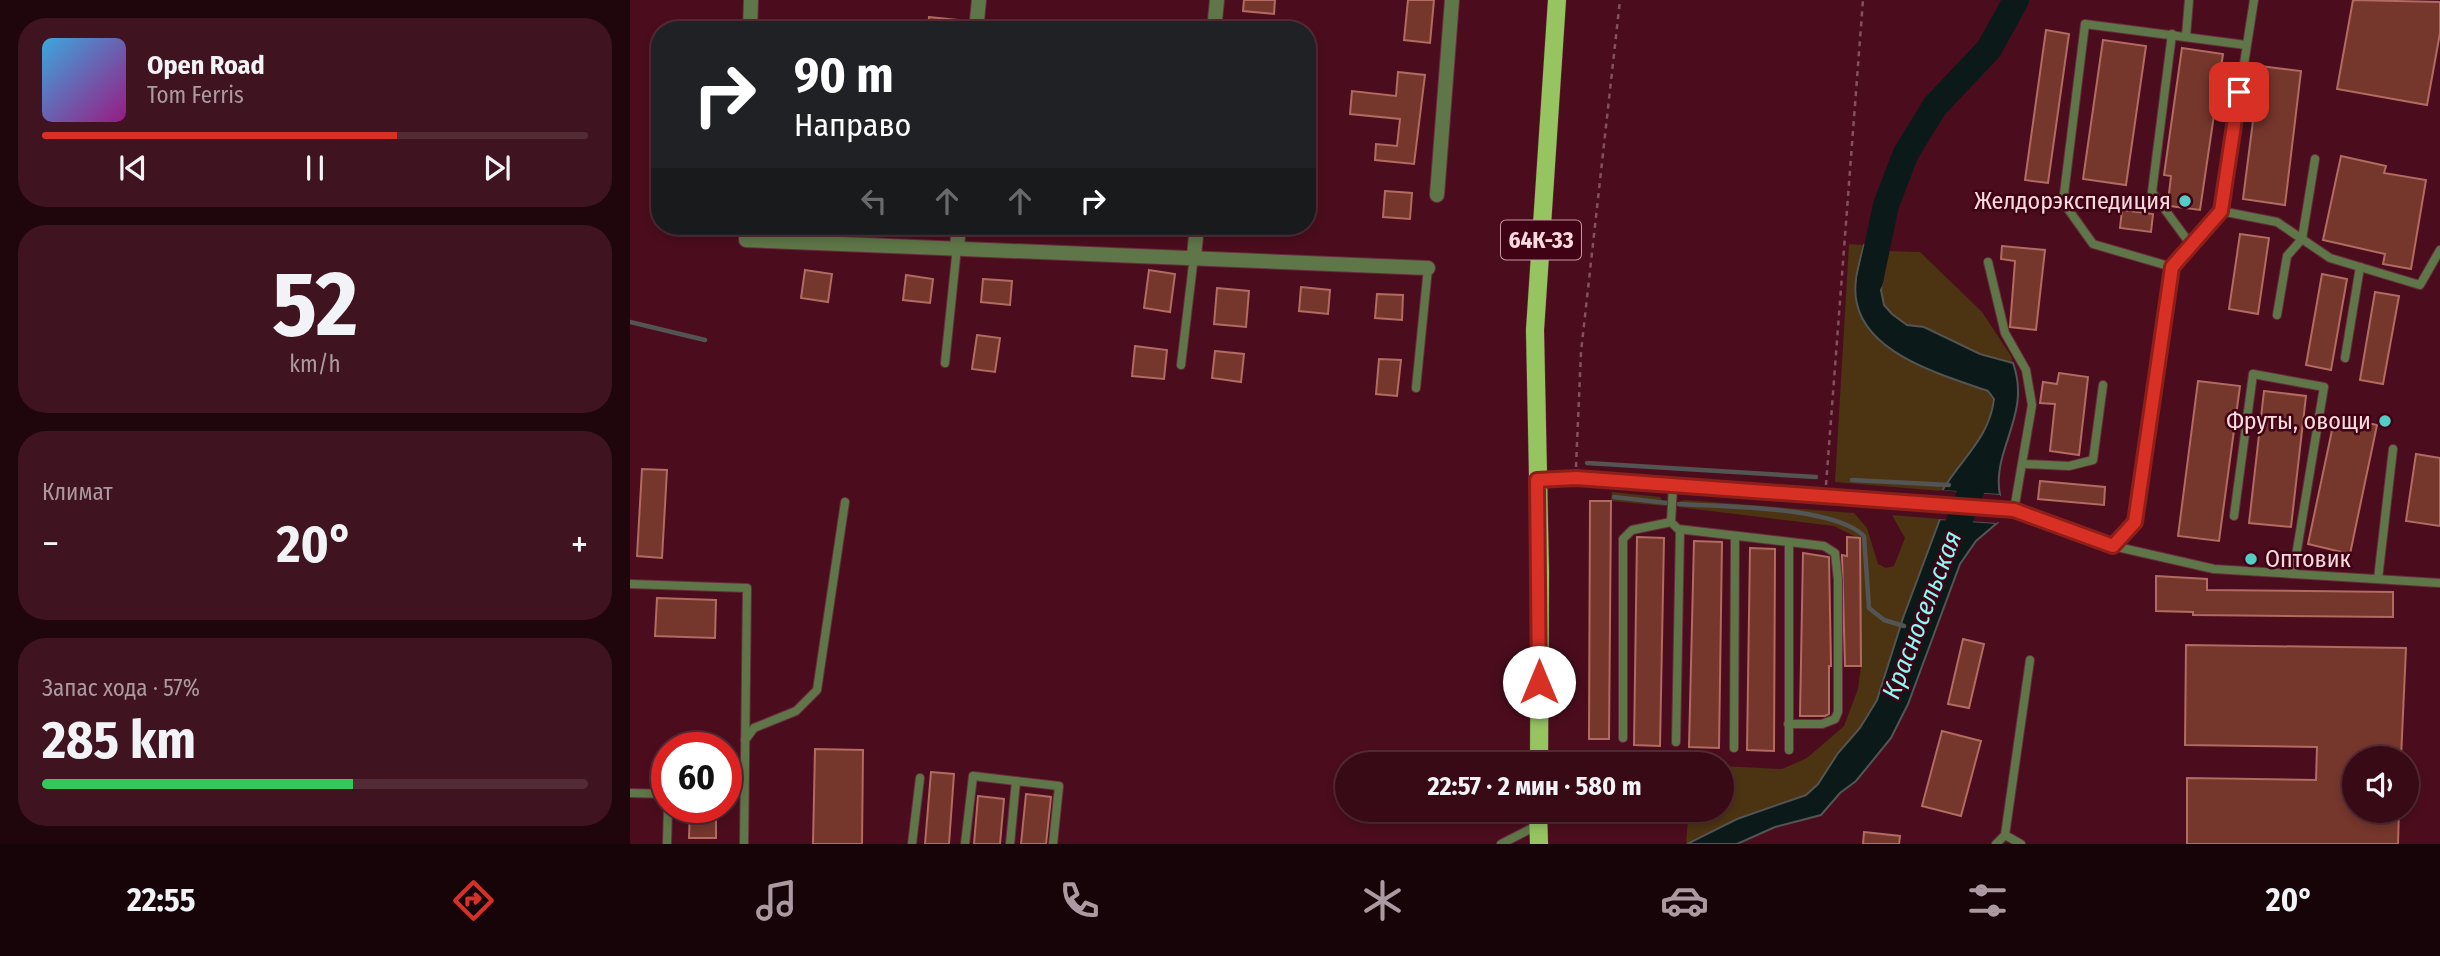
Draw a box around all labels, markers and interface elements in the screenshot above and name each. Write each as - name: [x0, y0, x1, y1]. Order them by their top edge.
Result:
- text: 90 m: [794, 46, 894, 105]
- icon: right: [679, 49, 770, 140]
- text: Open Road: [147, 50, 265, 81]
- pin: [2209, 62, 2269, 122]
- icon: arrive: [2220, 73, 2258, 111]
- text: Tom Ferris: [147, 81, 244, 109]
- text: Направо: [794, 106, 911, 144]
- icon: previous: [114, 149, 152, 187]
- icon: pause: [296, 149, 334, 187]
- icon: next: [478, 149, 516, 187]
- icon: left: [855, 182, 893, 220]
- icon: ahead: [928, 182, 966, 220]
- icon: ahead: [1001, 182, 1039, 220]
- icon: right: [1074, 182, 1112, 220]
- place label: Желдорэкспедиция: [1974, 187, 2171, 215]
- marker: Желдорэкспедиция: [2177, 193, 2193, 209]
- road number: 64К-33: [1501, 220, 1581, 260]
- text: 52: [272, 250, 358, 359]
- text: km/h: [289, 350, 341, 378]
- place label: Фруты, овощи: [2226, 407, 2371, 435]
- marker: Фруты, овощи: [2377, 413, 2393, 429]
- text: Климат: [42, 478, 113, 506]
- text: 20°: [277, 513, 353, 576]
- text: −: [42, 521, 59, 567]
- text: +: [571, 521, 588, 567]
- water label: Красносельская: [1876, 527, 1968, 703]
- place label: Оптовик: [2265, 545, 2352, 573]
- marker: Оптовик: [2243, 551, 2259, 567]
- position arrow: [1502, 645, 1576, 719]
- text: Запас хода · 57%: [42, 674, 200, 702]
- text: 285 km: [42, 709, 196, 772]
- speed limit sign: 60: [651, 732, 742, 823]
- map controls: [2342, 746, 2419, 823]
- button: sound: [2342, 746, 2419, 823]
- text: 22:57 · 2 мин · 580 m: [1427, 771, 1642, 802]
- icon: directions: [449, 876, 498, 925]
- icon: music: [752, 876, 801, 925]
- icon: phone: [1055, 876, 1104, 925]
- icon: climate: [1358, 876, 1407, 925]
- icon: car: [1660, 876, 1709, 925]
- icon: filters: [1963, 876, 2012, 925]
- text: 22:55: [127, 881, 195, 919]
- text: 20°: [2266, 881, 2313, 919]

